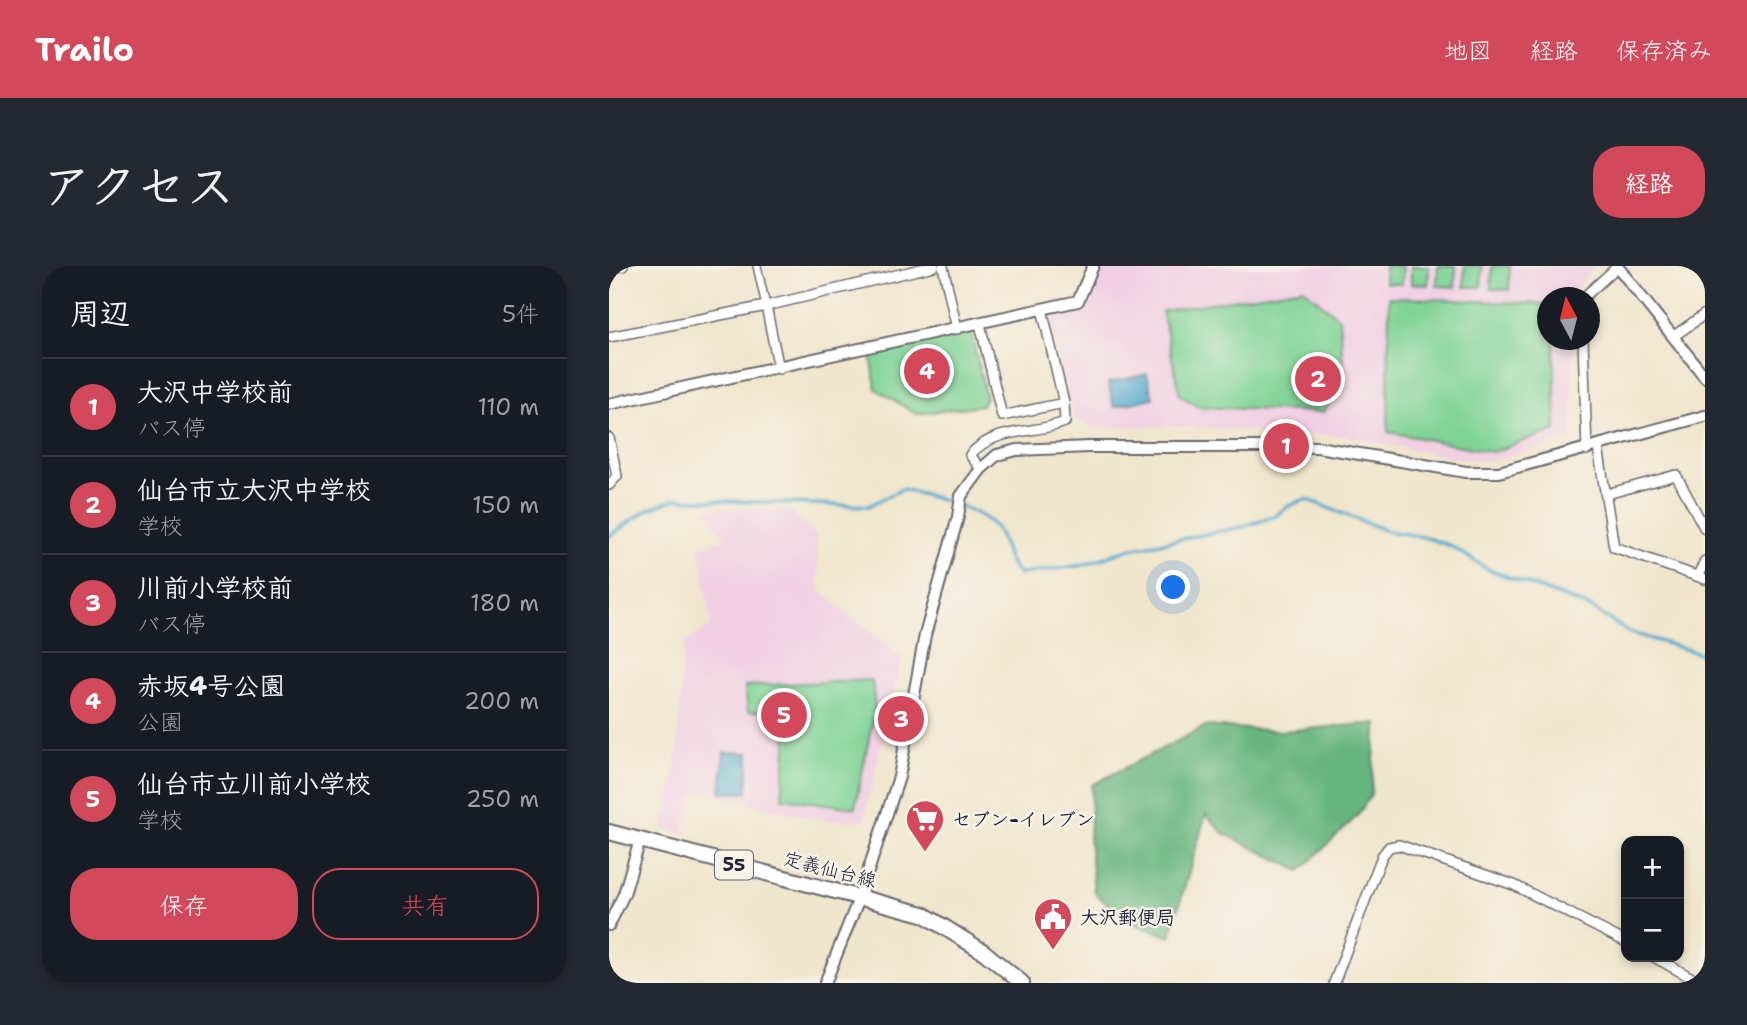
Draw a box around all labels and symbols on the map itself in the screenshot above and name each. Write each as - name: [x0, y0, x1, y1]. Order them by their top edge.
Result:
- north arrow: [1537, 287, 1600, 350]
- pin: 4: [904, 345, 950, 397]
- pin: 2: [1295, 353, 1341, 405]
- pin: 1: [1263, 420, 1309, 472]
- your location: [1156, 570, 1190, 604]
- pin: 5: [761, 689, 807, 741]
- pin: 3: [878, 693, 924, 745]
- supermarket icon: セブン-イレブン: [904, 798, 946, 853]
- place label: セブン-イレブン: [952, 807, 1095, 832]
- street label: 定義仙台線: [781, 846, 879, 893]
- road number: 55: [715, 850, 753, 880]
- public building icon: 大沢郵便局: [1032, 896, 1074, 951]
- place label: 大沢郵便局: [1080, 905, 1175, 930]

